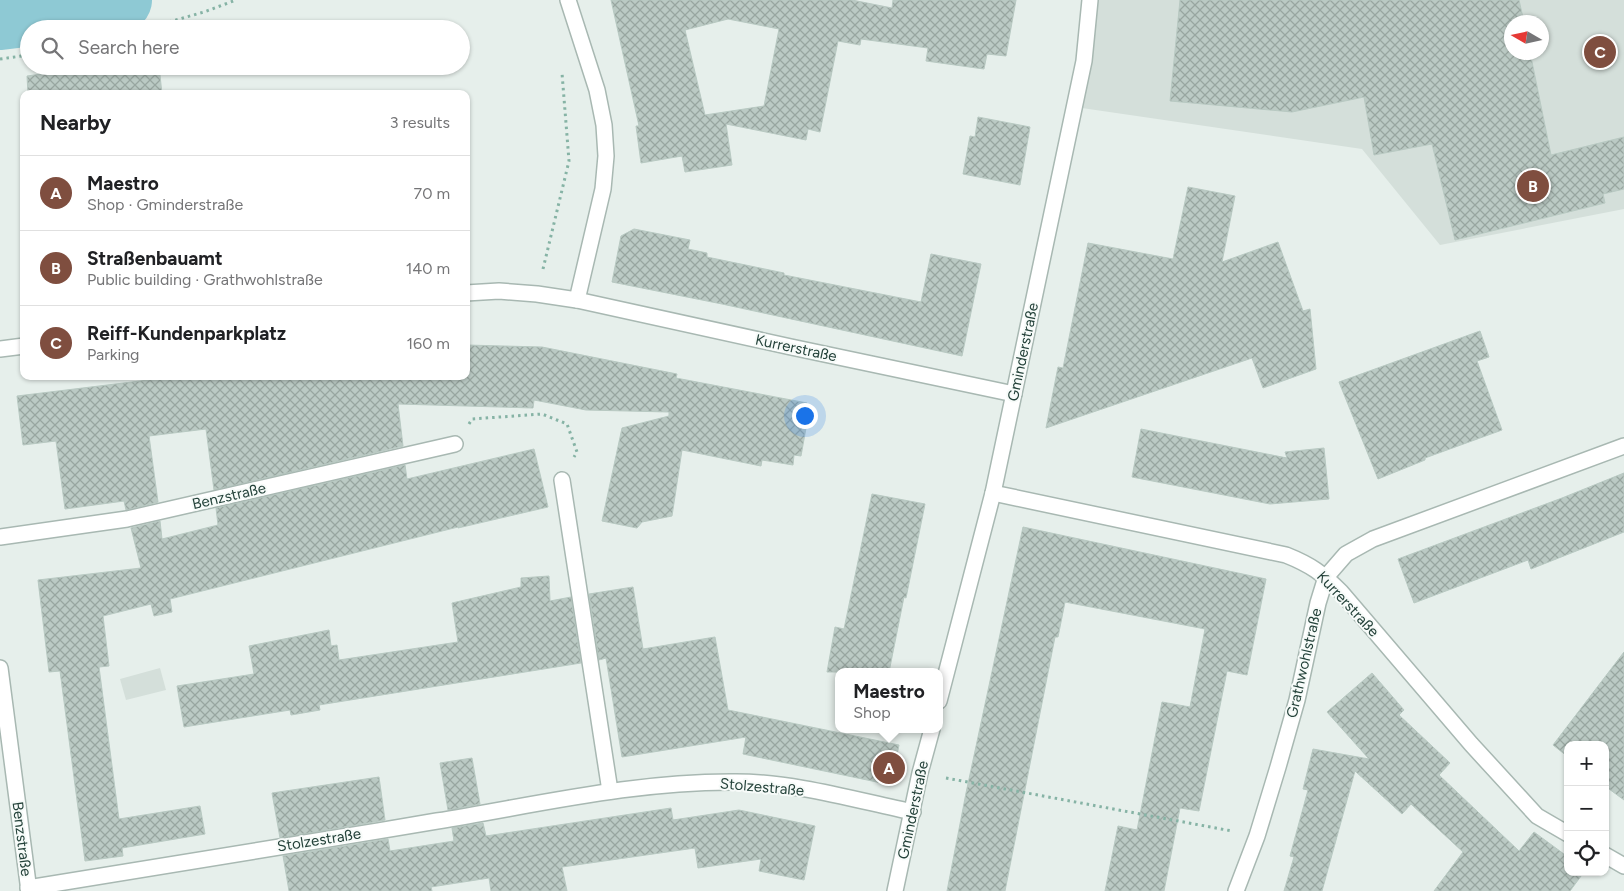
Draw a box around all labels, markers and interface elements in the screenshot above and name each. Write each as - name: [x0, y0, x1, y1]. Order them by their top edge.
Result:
- north arrow: [1504, 15, 1549, 60]
- search box: [20, 20, 470, 75]
- pin: C: [1584, 33, 1616, 71]
- icon: search: [38, 34, 66, 62]
- text: Search here: [78, 36, 180, 59]
- text: Nearby: [40, 110, 111, 135]
- text: 3 results: [390, 113, 450, 132]
- pin: B: [1517, 167, 1549, 205]
- text: Maestro: [87, 172, 159, 195]
- text: A: [50, 184, 62, 203]
- text: 70 m: [414, 184, 450, 203]
- text: Shop · Gminderstraße: [87, 195, 243, 214]
- text: Straßenbauamt: [87, 247, 223, 270]
- text: B: [51, 259, 61, 278]
- text: 140 m: [406, 259, 450, 278]
- text: Public building · Grathwohlstraße: [87, 270, 323, 289]
- street label: Gminderstraße: [1004, 301, 1042, 403]
- text: Reiff-Kundenparkplatz: [87, 322, 286, 345]
- street label: Kurrerstraße: [754, 331, 838, 365]
- text: C: [50, 334, 62, 353]
- text: 160 m: [407, 334, 450, 353]
- text: Parking: [87, 345, 139, 364]
- your location: [792, 403, 818, 429]
- street label: Benzstraße: [190, 479, 268, 513]
- street label: Kurrerstraße: [1313, 568, 1383, 640]
- street label: Grathwohlstraße: [1283, 606, 1325, 720]
- popup: [835, 668, 943, 733]
- text: Maestro: [853, 680, 925, 703]
- text: Shop: [853, 703, 891, 722]
- map controls: [1564, 741, 1609, 876]
- button: +: [1564, 741, 1609, 786]
- pin: A: [873, 749, 905, 787]
- street label: Gminderstraße: [894, 759, 932, 861]
- street label: Stolzestraße: [719, 774, 805, 800]
- button: −: [1564, 786, 1609, 831]
- street label: Benzstraße: [8, 801, 36, 877]
- street label: Stolzestraße: [276, 825, 362, 855]
- button: locate: [1564, 831, 1609, 876]

